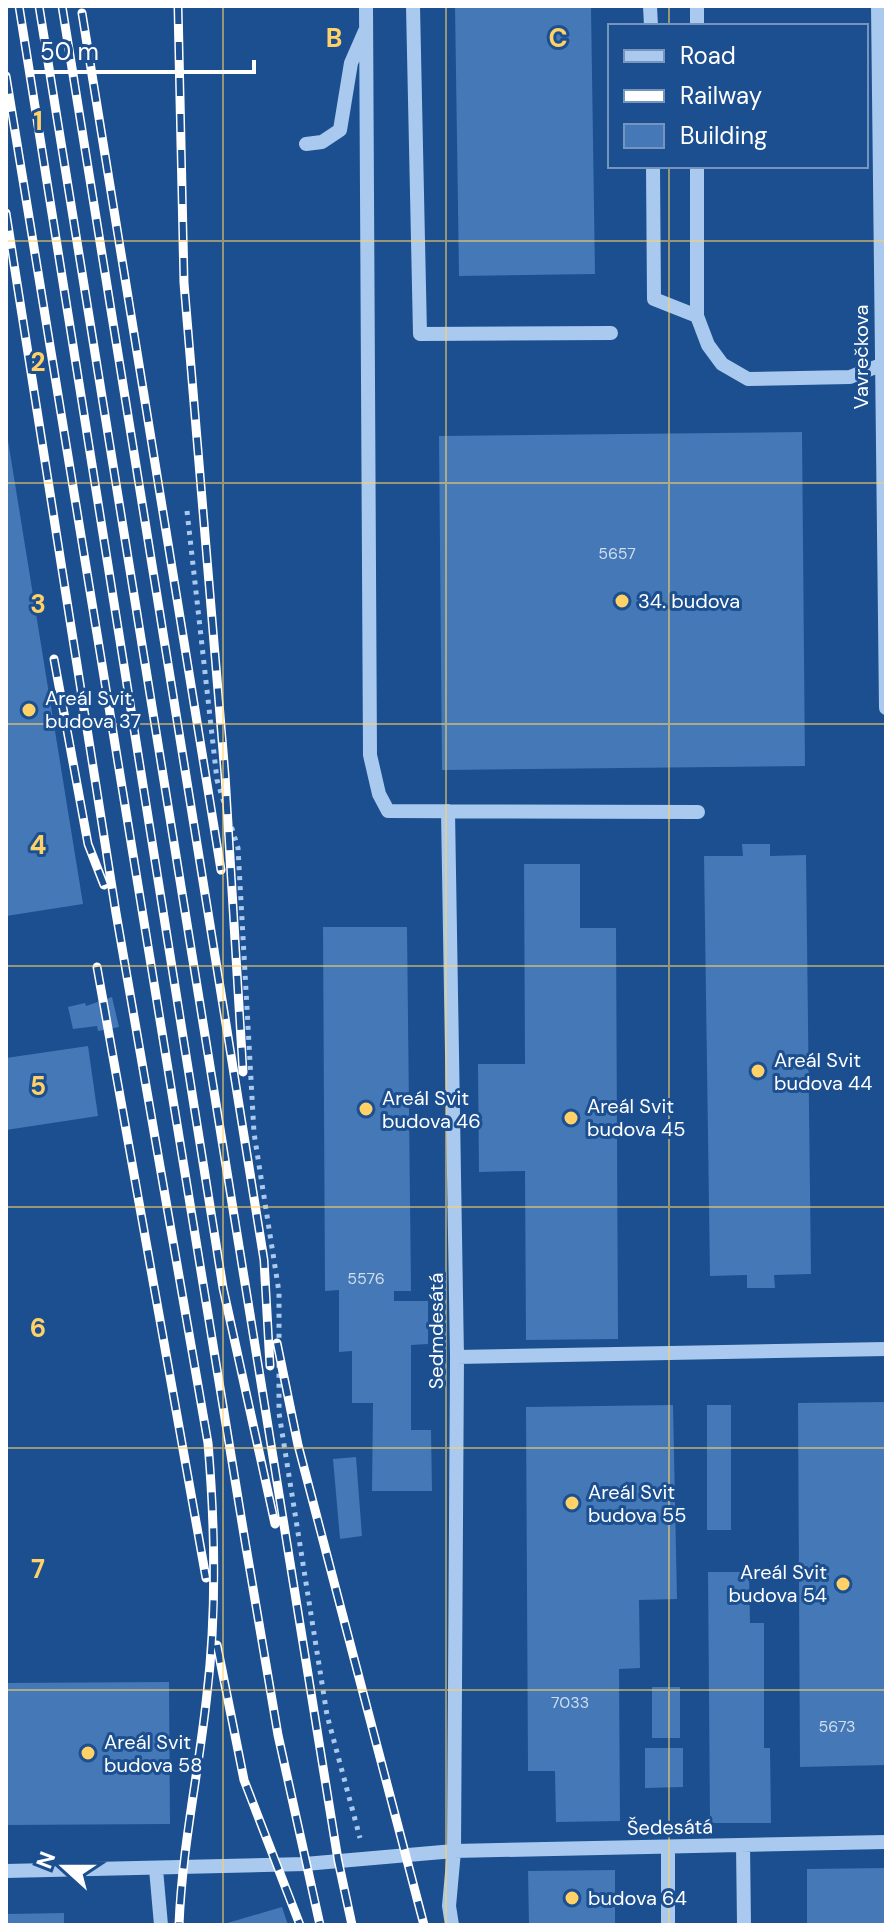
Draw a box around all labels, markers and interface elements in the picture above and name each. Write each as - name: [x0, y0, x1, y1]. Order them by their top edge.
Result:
- text: B: [326, 21, 342, 55]
- text: C: [548, 21, 568, 55]
- scale bar: [28, 24, 254, 74]
- legend: [608, 24, 868, 168]
- text: 50 m: [40, 36, 99, 67]
- text: Road: [680, 40, 736, 71]
- text: Railway: [680, 80, 762, 111]
- text: 1: [33, 104, 43, 138]
- text: Building: [680, 120, 767, 151]
- street label: Vavrečkova: [848, 305, 874, 409]
- text: 2: [30, 345, 46, 379]
- house number: 5657: [598, 543, 636, 564]
- text: 3: [30, 587, 46, 621]
- place label: 34. budova: [638, 588, 740, 614]
- marker: 34. budova: [613, 592, 631, 610]
- place label: Areál Svit budova 37: [45, 685, 141, 734]
- marker: Areál Svit budova 37: [20, 701, 38, 719]
- text: 4: [30, 828, 46, 862]
- place label: Areál Svit budova 44: [774, 1047, 872, 1096]
- marker: Areál Svit budova 44: [749, 1062, 767, 1080]
- text: 5: [30, 1069, 46, 1103]
- place label: Areál Svit budova 46: [382, 1085, 481, 1134]
- place label: Areál Svit budova 45: [587, 1093, 685, 1142]
- marker: Areál Svit budova 46: [357, 1100, 375, 1118]
- marker: Areál Svit budova 45: [562, 1109, 580, 1127]
- house number: 5576: [347, 1268, 385, 1289]
- street label: Sedmdesátá: [423, 1273, 449, 1389]
- text: 6: [30, 1311, 46, 1345]
- place label: Areál Svit budova 55: [588, 1479, 687, 1528]
- marker: Areál Svit budova 55: [563, 1494, 581, 1512]
- text: 7: [31, 1552, 45, 1586]
- place label: Areál Svit budova 54: [729, 1559, 827, 1608]
- marker: Areál Svit budova 54: [834, 1575, 852, 1593]
- house number: 7033: [551, 1692, 589, 1713]
- house number: 5673: [819, 1716, 855, 1737]
- place label: Areál Svit budova 58: [104, 1729, 202, 1778]
- marker: Areál Svit budova 58: [79, 1744, 97, 1762]
- street label: Šedesátá: [627, 1813, 713, 1841]
- north arrow: [24, 1827, 104, 1907]
- text: N: [29, 1847, 62, 1873]
- place label: budova 64: [588, 1885, 687, 1911]
- marker: budova 64: [563, 1889, 581, 1907]

